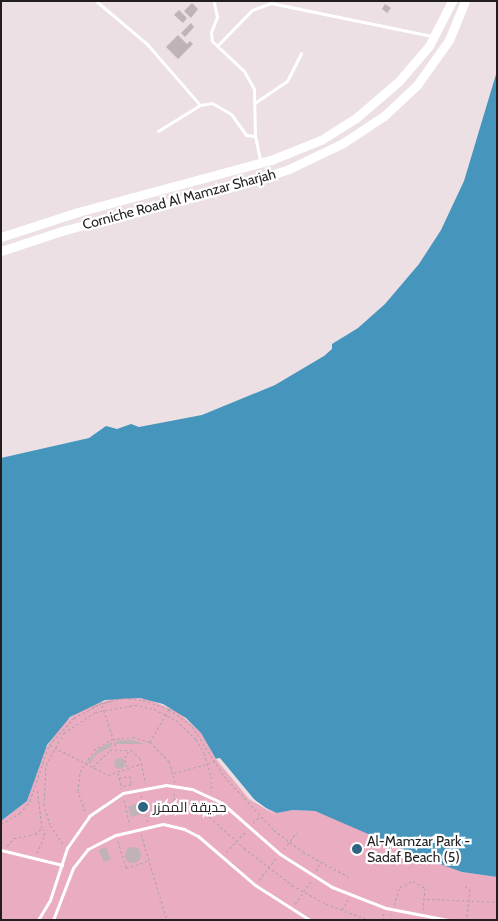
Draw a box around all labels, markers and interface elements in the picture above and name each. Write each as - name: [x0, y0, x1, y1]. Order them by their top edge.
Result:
- street label: Corniche Road Al Mamzar Sharjah: [81, 165, 277, 233]
- place label: حديقة الممزر: [153, 799, 227, 815]
- marker: حديقة الممزر: [137, 801, 149, 813]
- place label: Al-Mamzar Park - Sadaf Beach (5): [367, 833, 470, 866]
- marker: Al-Mamzar Park - Sadaf Beach (5): [351, 843, 363, 855]

